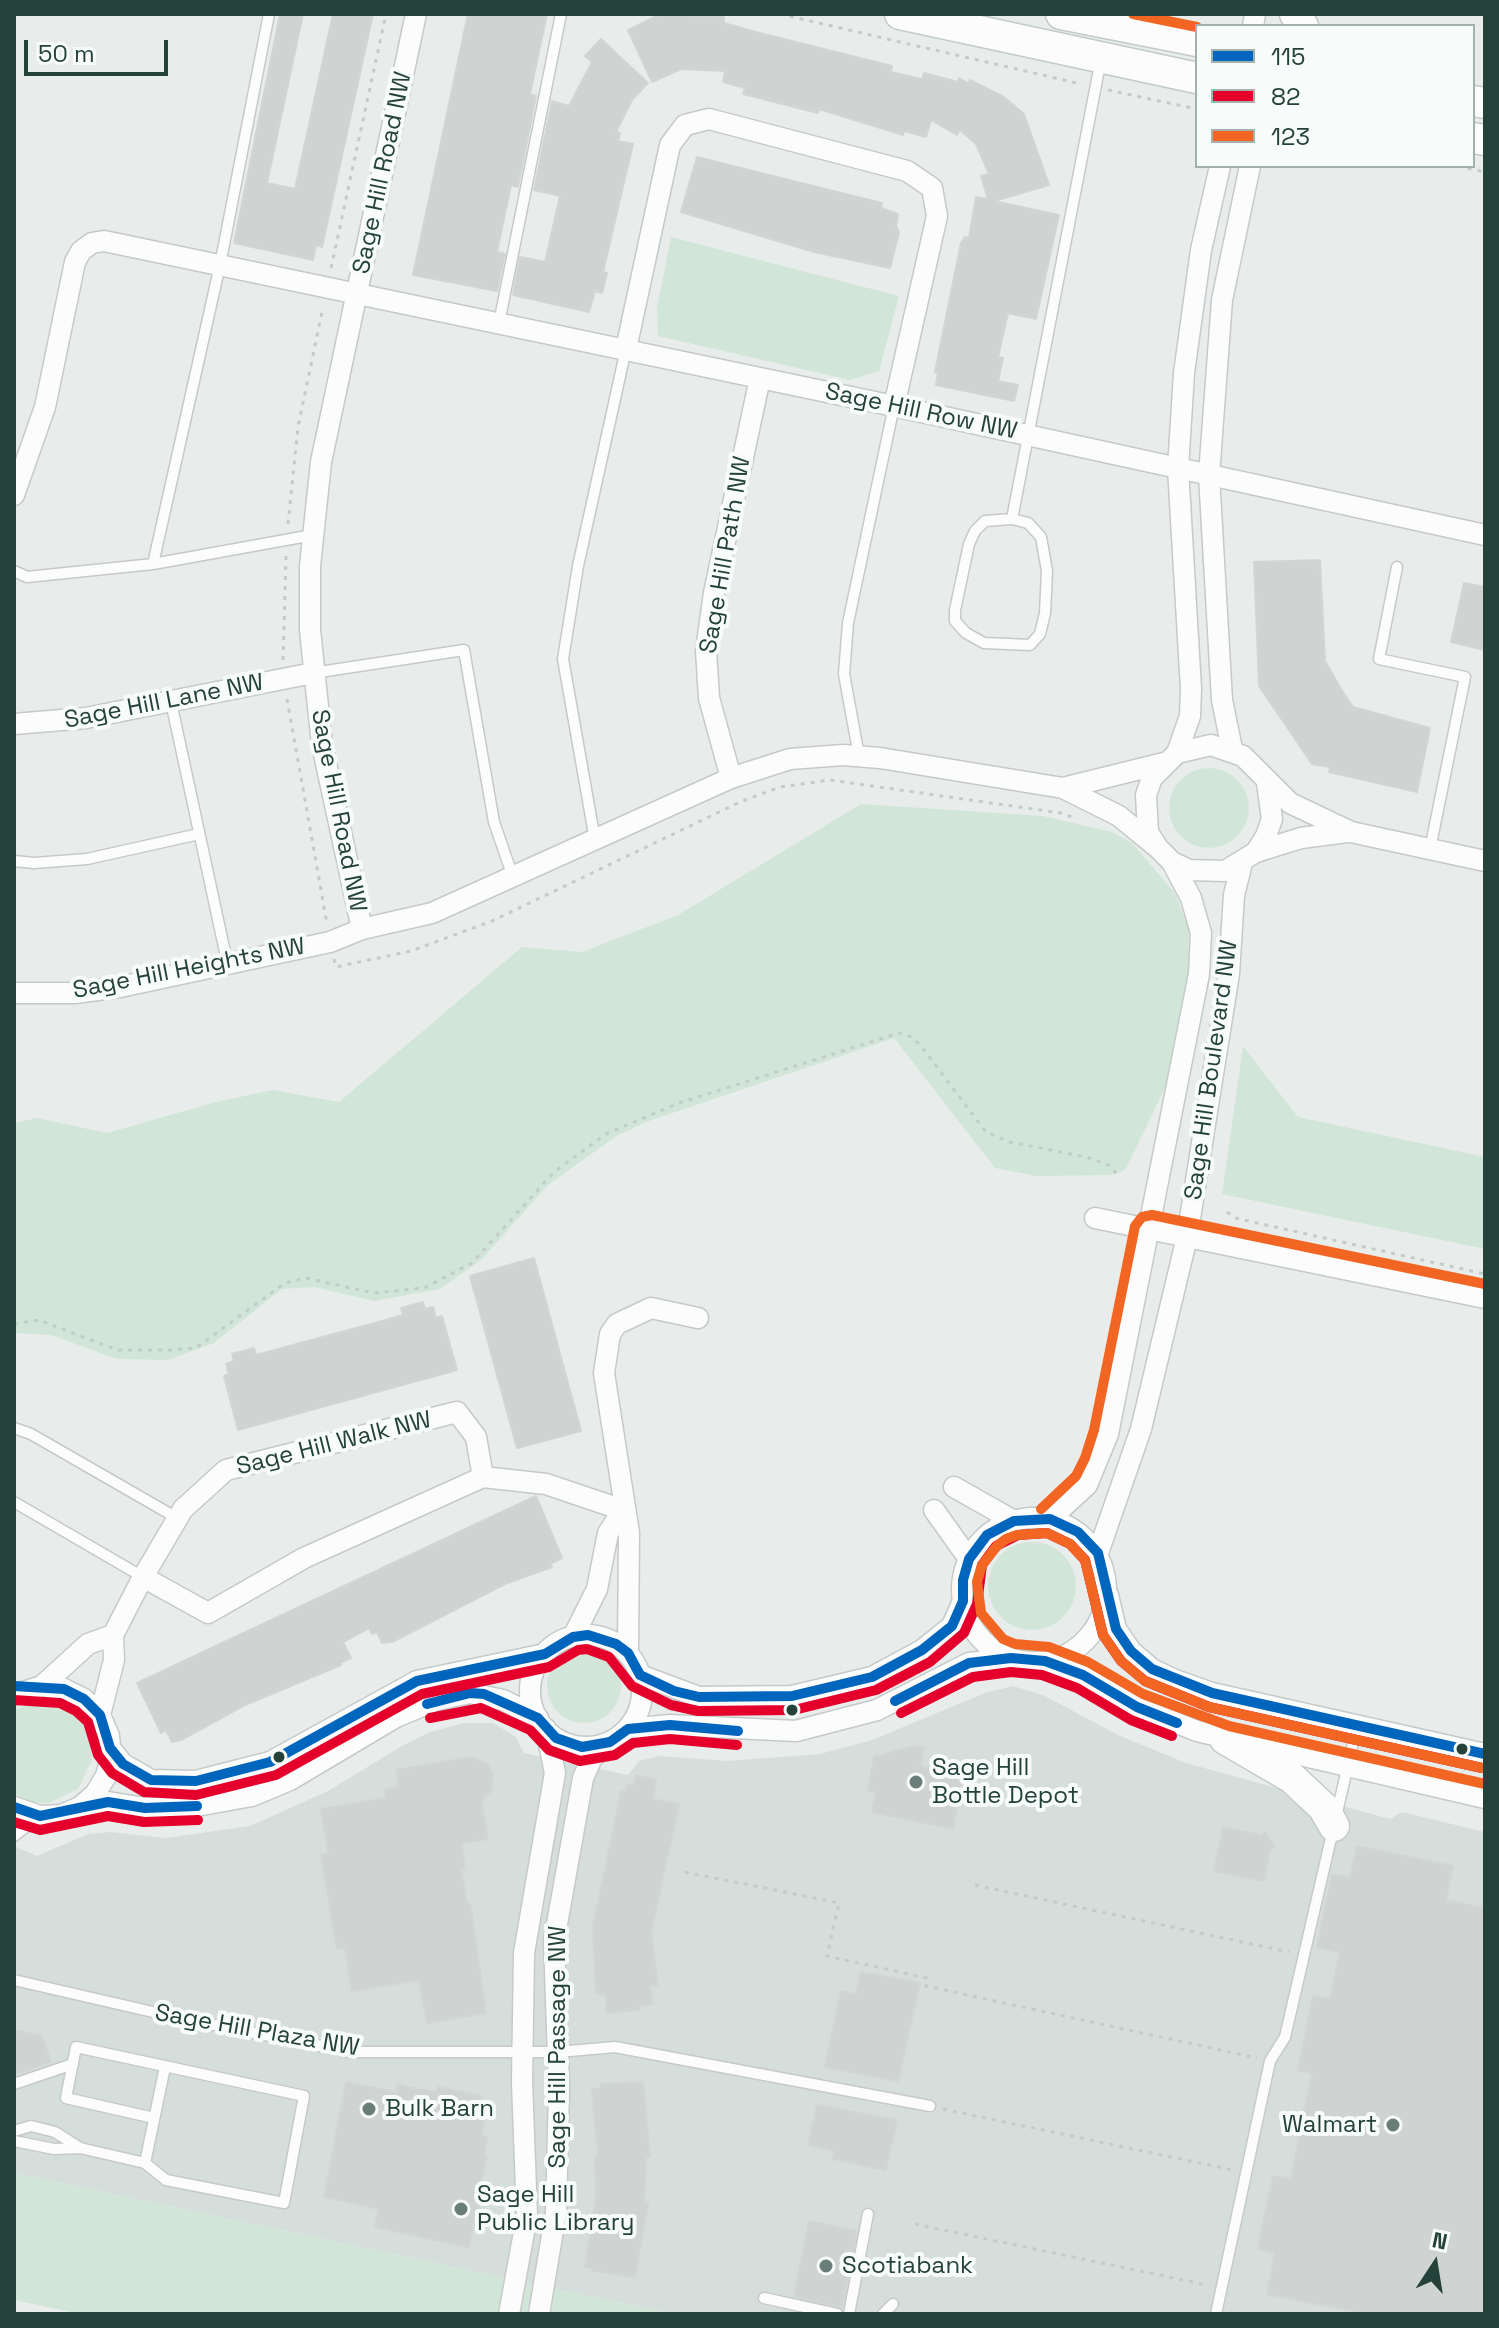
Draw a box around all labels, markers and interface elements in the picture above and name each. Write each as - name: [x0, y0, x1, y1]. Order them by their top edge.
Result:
- scale bar: [28, 24, 172, 74]
- legend: [1195, 24, 1475, 168]
- text: 50 m: [38, 38, 95, 69]
- text: 115: [1271, 41, 1305, 72]
- street label: Sage Hill Road NW: [348, 69, 418, 277]
- text: 82: [1271, 81, 1300, 112]
- text: 123: [1271, 121, 1310, 152]
- street label: Sage Hill Row NW: [822, 378, 1020, 446]
- street label: Sage Hill Path NW: [694, 454, 758, 656]
- street label: Sage Hill Lane NW: [62, 669, 266, 735]
- street label: Sage Hill Road NW: [304, 707, 372, 915]
- street label: Sage Hill Heights NW: [70, 932, 308, 1006]
- street label: Sage Hill Boulevard NW: [1180, 938, 1244, 1202]
- street label: Sage Hill Walk NW: [234, 1406, 434, 1482]
- unlabelled marker: [784, 1702, 800, 1718]
- unlabelled marker: [1454, 1741, 1470, 1757]
- unlabelled marker: [271, 1749, 287, 1765]
- place label: Sage Hill Bottle Depot: [932, 1754, 1079, 1810]
- marker: Sage Hill Bottle Depot: [907, 1773, 925, 1791]
- street label: Sage Hill Passage NW: [544, 1926, 572, 2168]
- street label: Sage Hill Plaza NW: [153, 1999, 361, 2063]
- place label: Bulk Barn: [385, 2095, 494, 2123]
- marker: Bulk Barn: [360, 2100, 378, 2118]
- place label: Walmart: [1282, 2111, 1377, 2139]
- marker: Walmart: [1384, 2116, 1402, 2134]
- place label: Sage Hill Public Library: [477, 2181, 634, 2237]
- marker: Sage Hill Public Library: [452, 2200, 470, 2218]
- north arrow: [1395, 2224, 1475, 2304]
- text: N: [1430, 2225, 1450, 2256]
- place label: Scotiabank: [842, 2252, 973, 2280]
- marker: Scotiabank: [817, 2257, 835, 2275]

